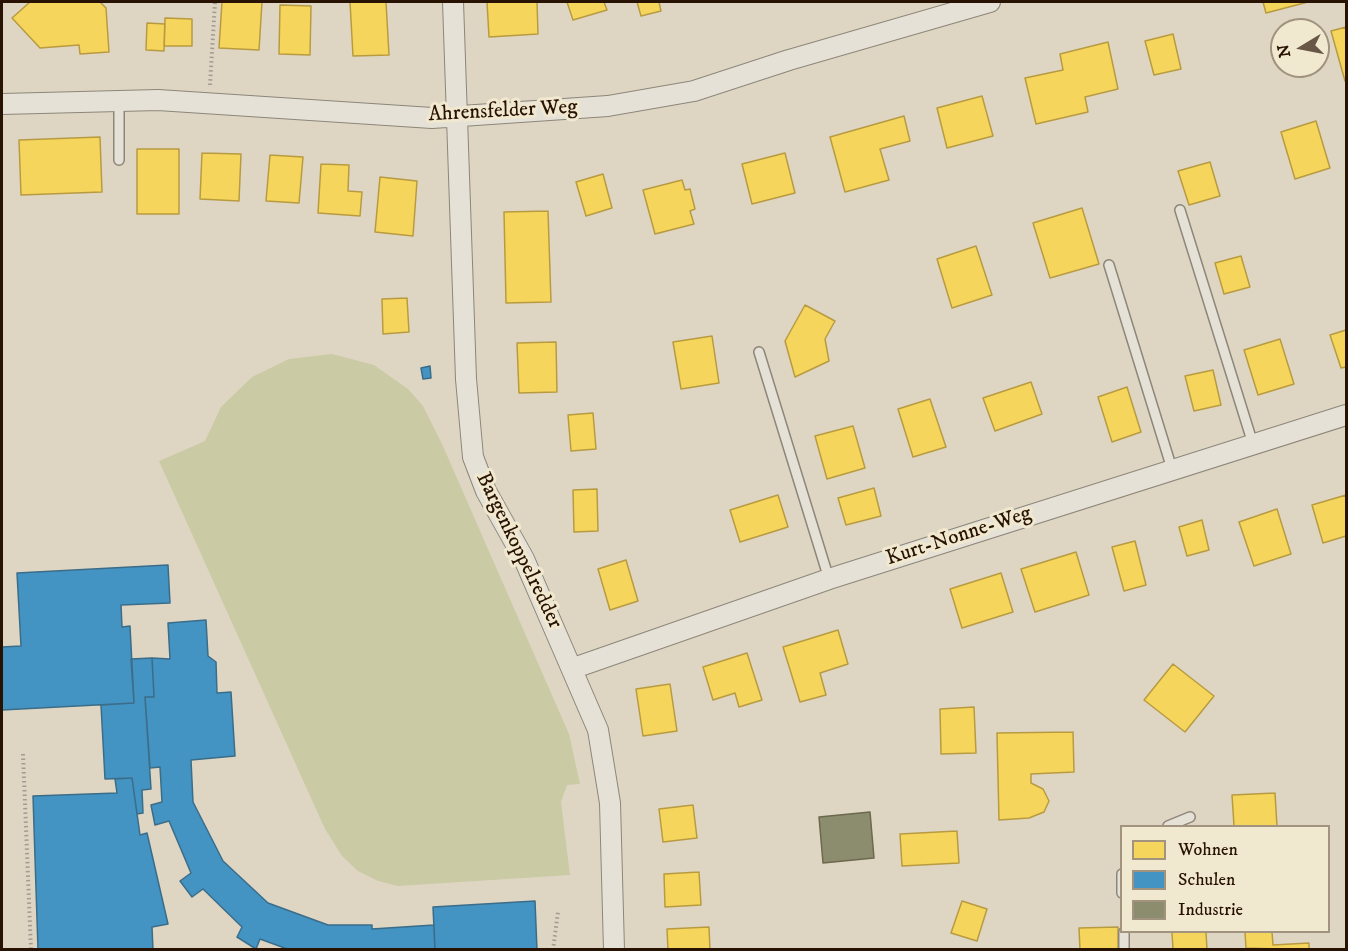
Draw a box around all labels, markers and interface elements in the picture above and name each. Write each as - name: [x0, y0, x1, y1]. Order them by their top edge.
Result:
- north arrow: [1270, 18, 1330, 78]
- text: N: [1273, 43, 1295, 59]
- street label: Ahrensfelder Weg: [428, 96, 578, 128]
- street label: Bargenkoppelredder: [469, 469, 567, 633]
- street label: Kurt-Nonne-Weg: [883, 502, 1035, 572]
- legend: [1120, 825, 1330, 933]
- text: Wohnen: [1178, 839, 1238, 861]
- text: Schulen: [1178, 869, 1235, 891]
- text: Industrie: [1178, 899, 1243, 921]

